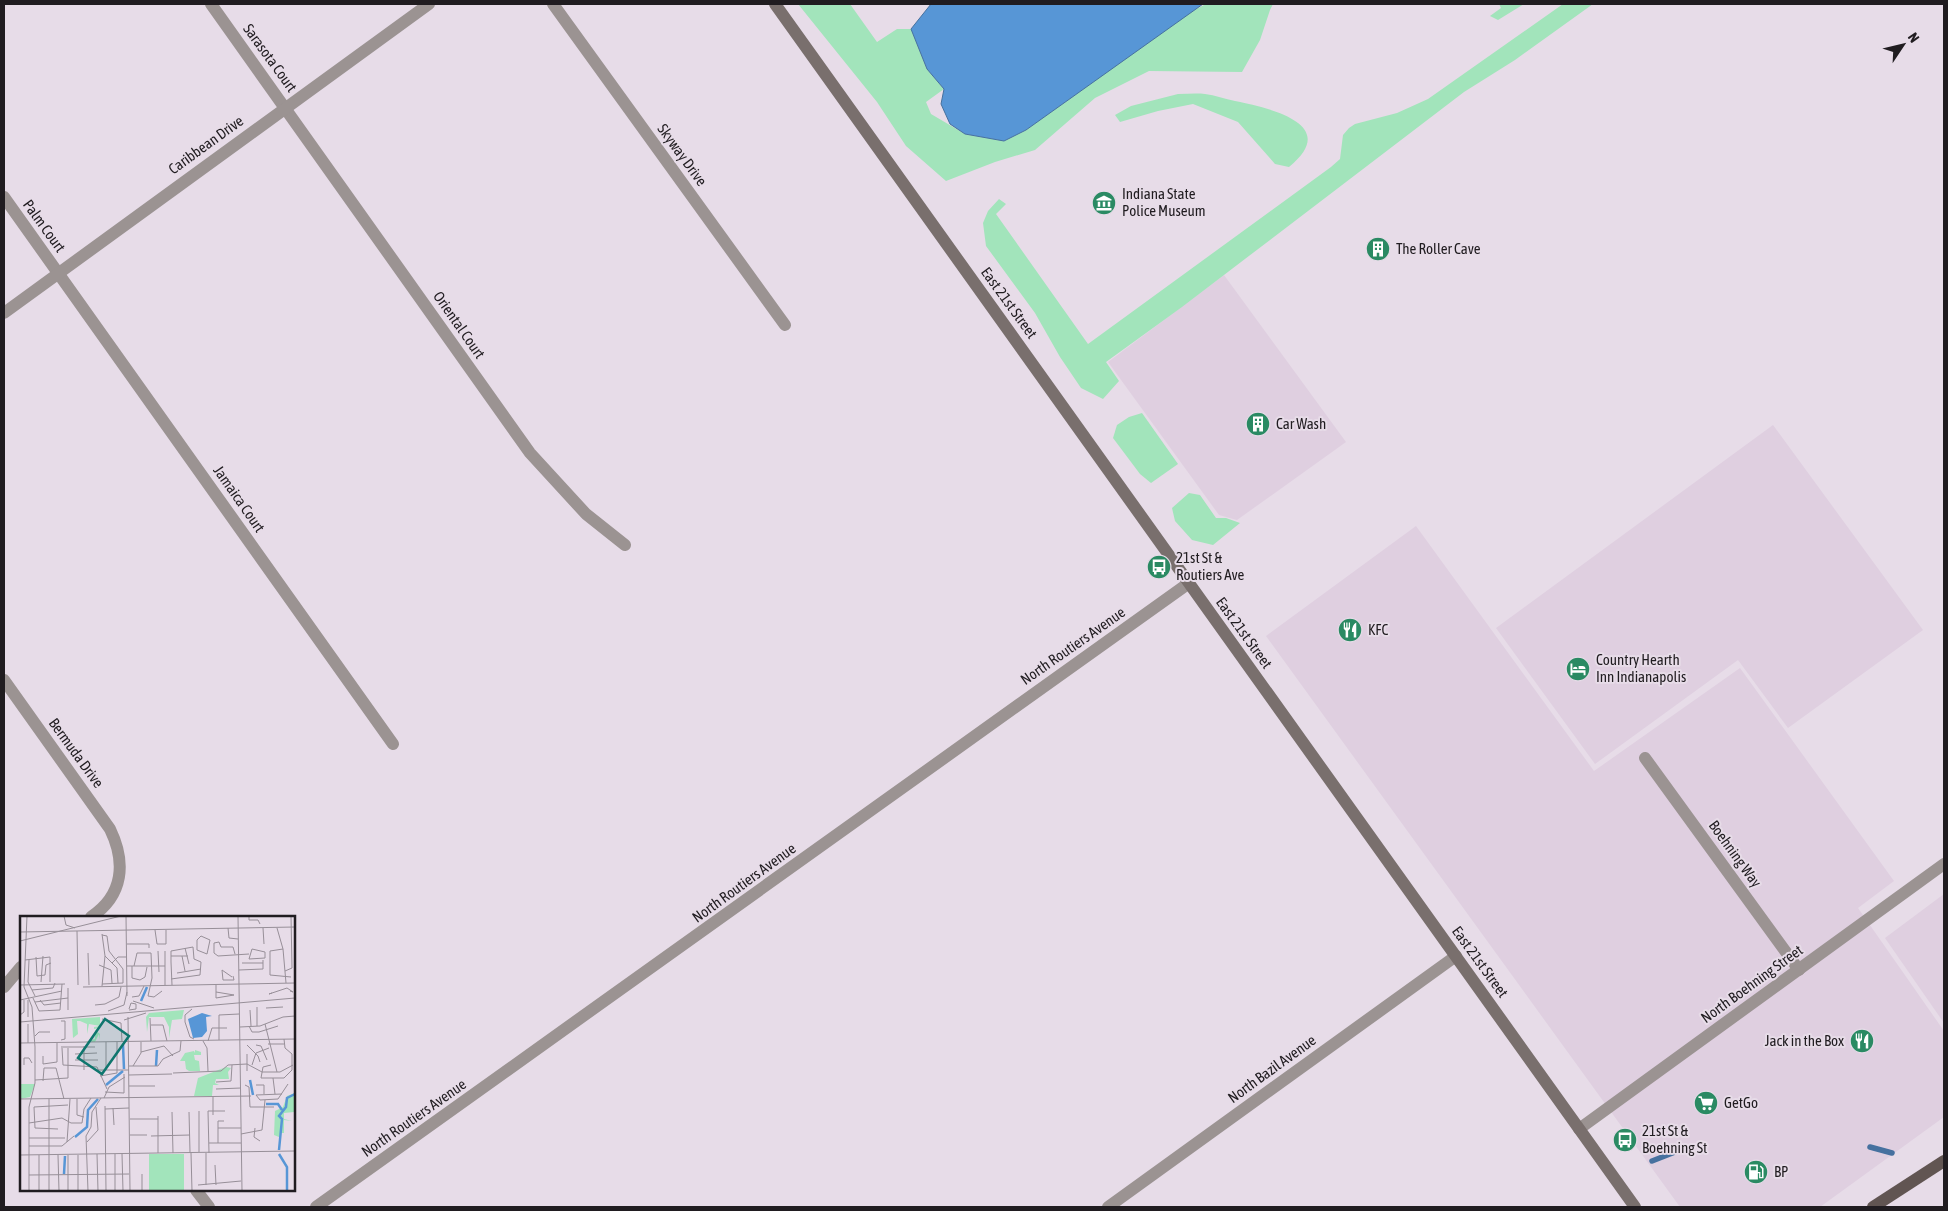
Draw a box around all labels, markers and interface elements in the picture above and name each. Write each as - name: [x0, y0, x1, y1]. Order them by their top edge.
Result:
- street label: Sarasota Court: [240, 20, 301, 95]
- north arrow: [1878, 20, 1928, 70]
- text: N: [1905, 30, 1923, 46]
- street label: Caribbean Drive: [165, 112, 246, 177]
- street label: Skyway Drive: [654, 120, 711, 189]
- place label: Indiana State Police Museum: [1122, 185, 1206, 219]
- museum icon: Indiana State Police Museum: [1091, 190, 1117, 216]
- street label: Palm Court: [20, 196, 69, 255]
- building icon: The Roller Cave: [1365, 236, 1391, 262]
- place label: The Roller Cave: [1396, 240, 1481, 257]
- street label: East 21st Street: [978, 264, 1041, 342]
- street label: Oriental Court: [430, 288, 489, 361]
- building icon: Car Wash: [1245, 411, 1271, 437]
- place label: Car Wash: [1276, 415, 1326, 432]
- street label: Jamaica Court: [210, 462, 269, 535]
- place label: 21st St & Routiers Ave: [1176, 549, 1245, 583]
- bus stop icon: 21st St & Routiers Ave: [1146, 554, 1172, 580]
- street label: East 21st Street: [1213, 594, 1276, 672]
- street label: North Routiers Avenue: [1017, 603, 1128, 688]
- restaurant icon: KFC: [1337, 617, 1363, 643]
- place label: KFC: [1368, 621, 1388, 638]
- place label: Country Hearth Inn Indianapolis: [1596, 651, 1686, 685]
- hotel icon: Country Hearth Inn Indianapolis: [1565, 656, 1591, 682]
- street label: Bermuda Drive: [46, 715, 107, 791]
- street label: Boehning Way: [1706, 817, 1765, 890]
- street label: North Routiers Avenue: [689, 839, 799, 926]
- inset map: [20, 916, 295, 1191]
- street label: East 21st Street: [1449, 923, 1512, 1001]
- street label: North Boehning Street: [1698, 941, 1806, 1026]
- restaurant icon: Jack in the Box: [1849, 1028, 1875, 1054]
- street label: North Bazil Avenue: [1225, 1031, 1319, 1106]
- place label: Jack in the Box: [1765, 1032, 1844, 1049]
- street label: North Routiers Avenue: [358, 1075, 469, 1160]
- supermarket icon: GetGo: [1693, 1090, 1719, 1116]
- place label: GetGo: [1724, 1094, 1758, 1111]
- place label: 21st St & Boehning St: [1642, 1122, 1707, 1156]
- bus stop icon: 21st St & Boehning St: [1612, 1127, 1638, 1153]
- fuel station icon: BP: [1743, 1159, 1769, 1185]
- place label: BP: [1774, 1163, 1788, 1180]

